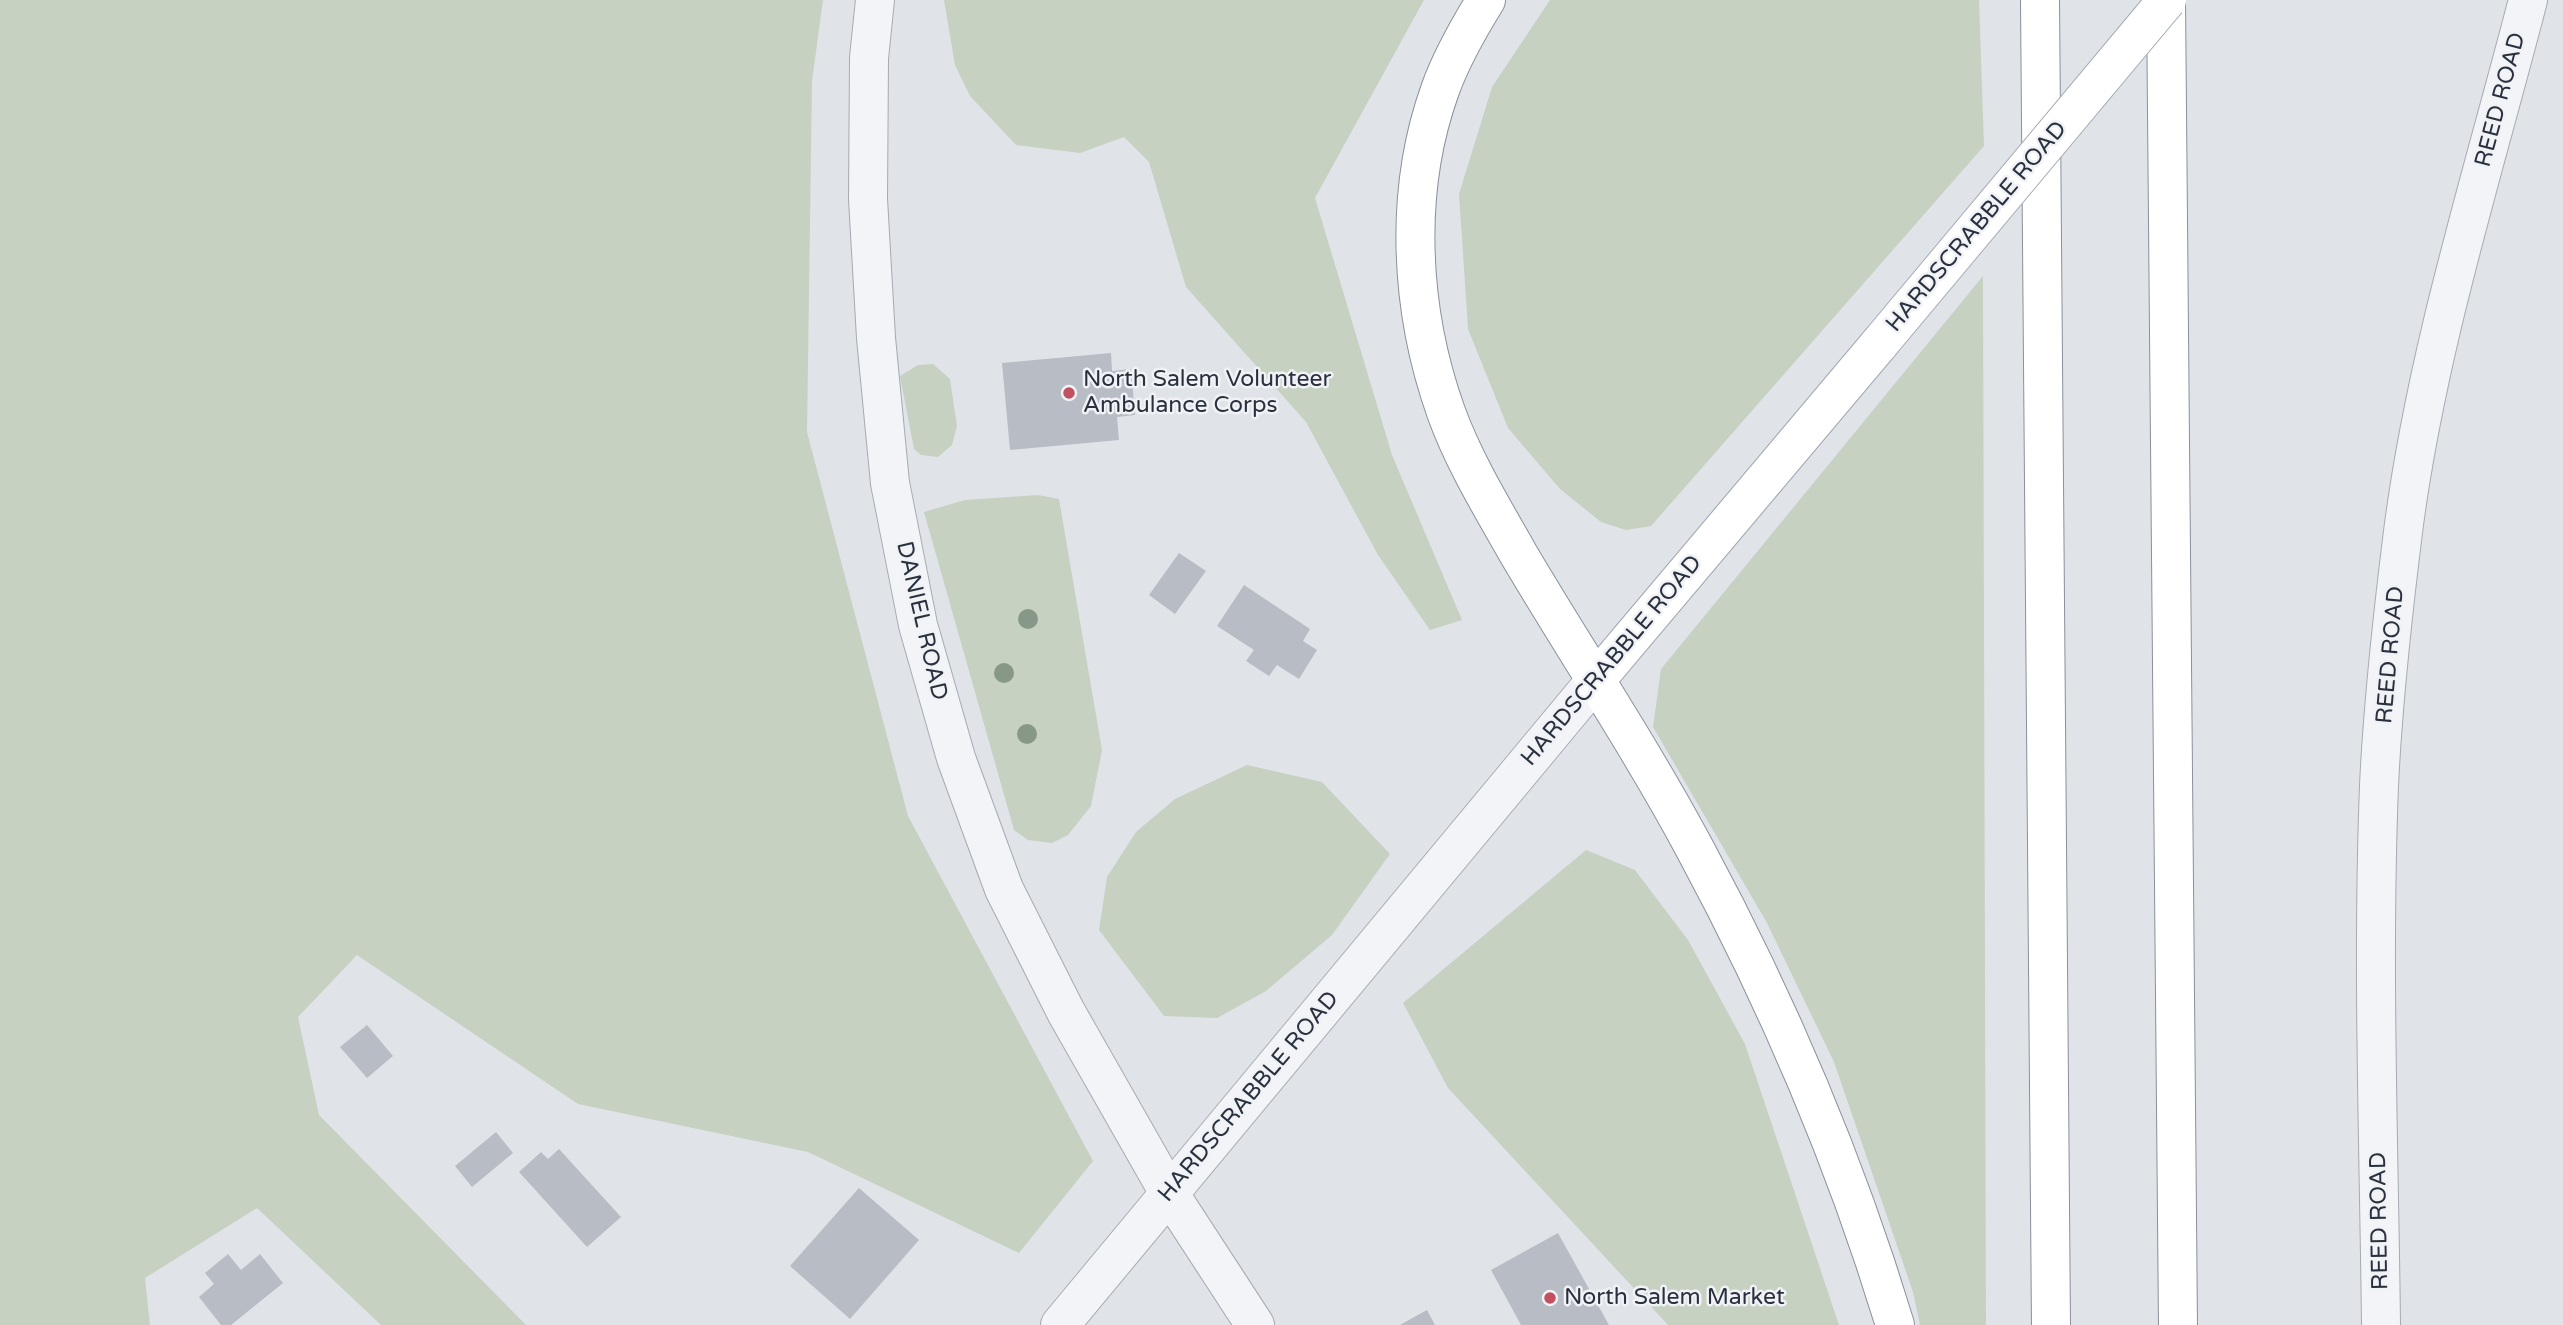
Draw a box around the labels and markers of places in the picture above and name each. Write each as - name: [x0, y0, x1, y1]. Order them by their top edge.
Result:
- place label: North Salem Volunteer Ambulance Corps: [1083, 366, 1331, 420]
- marker: North Salem Volunteer Ambulance Corps: [1061, 385, 1077, 401]
- place label: North Salem Market: [1564, 1284, 1785, 1312]
- marker: North Salem Market: [1542, 1290, 1558, 1306]

